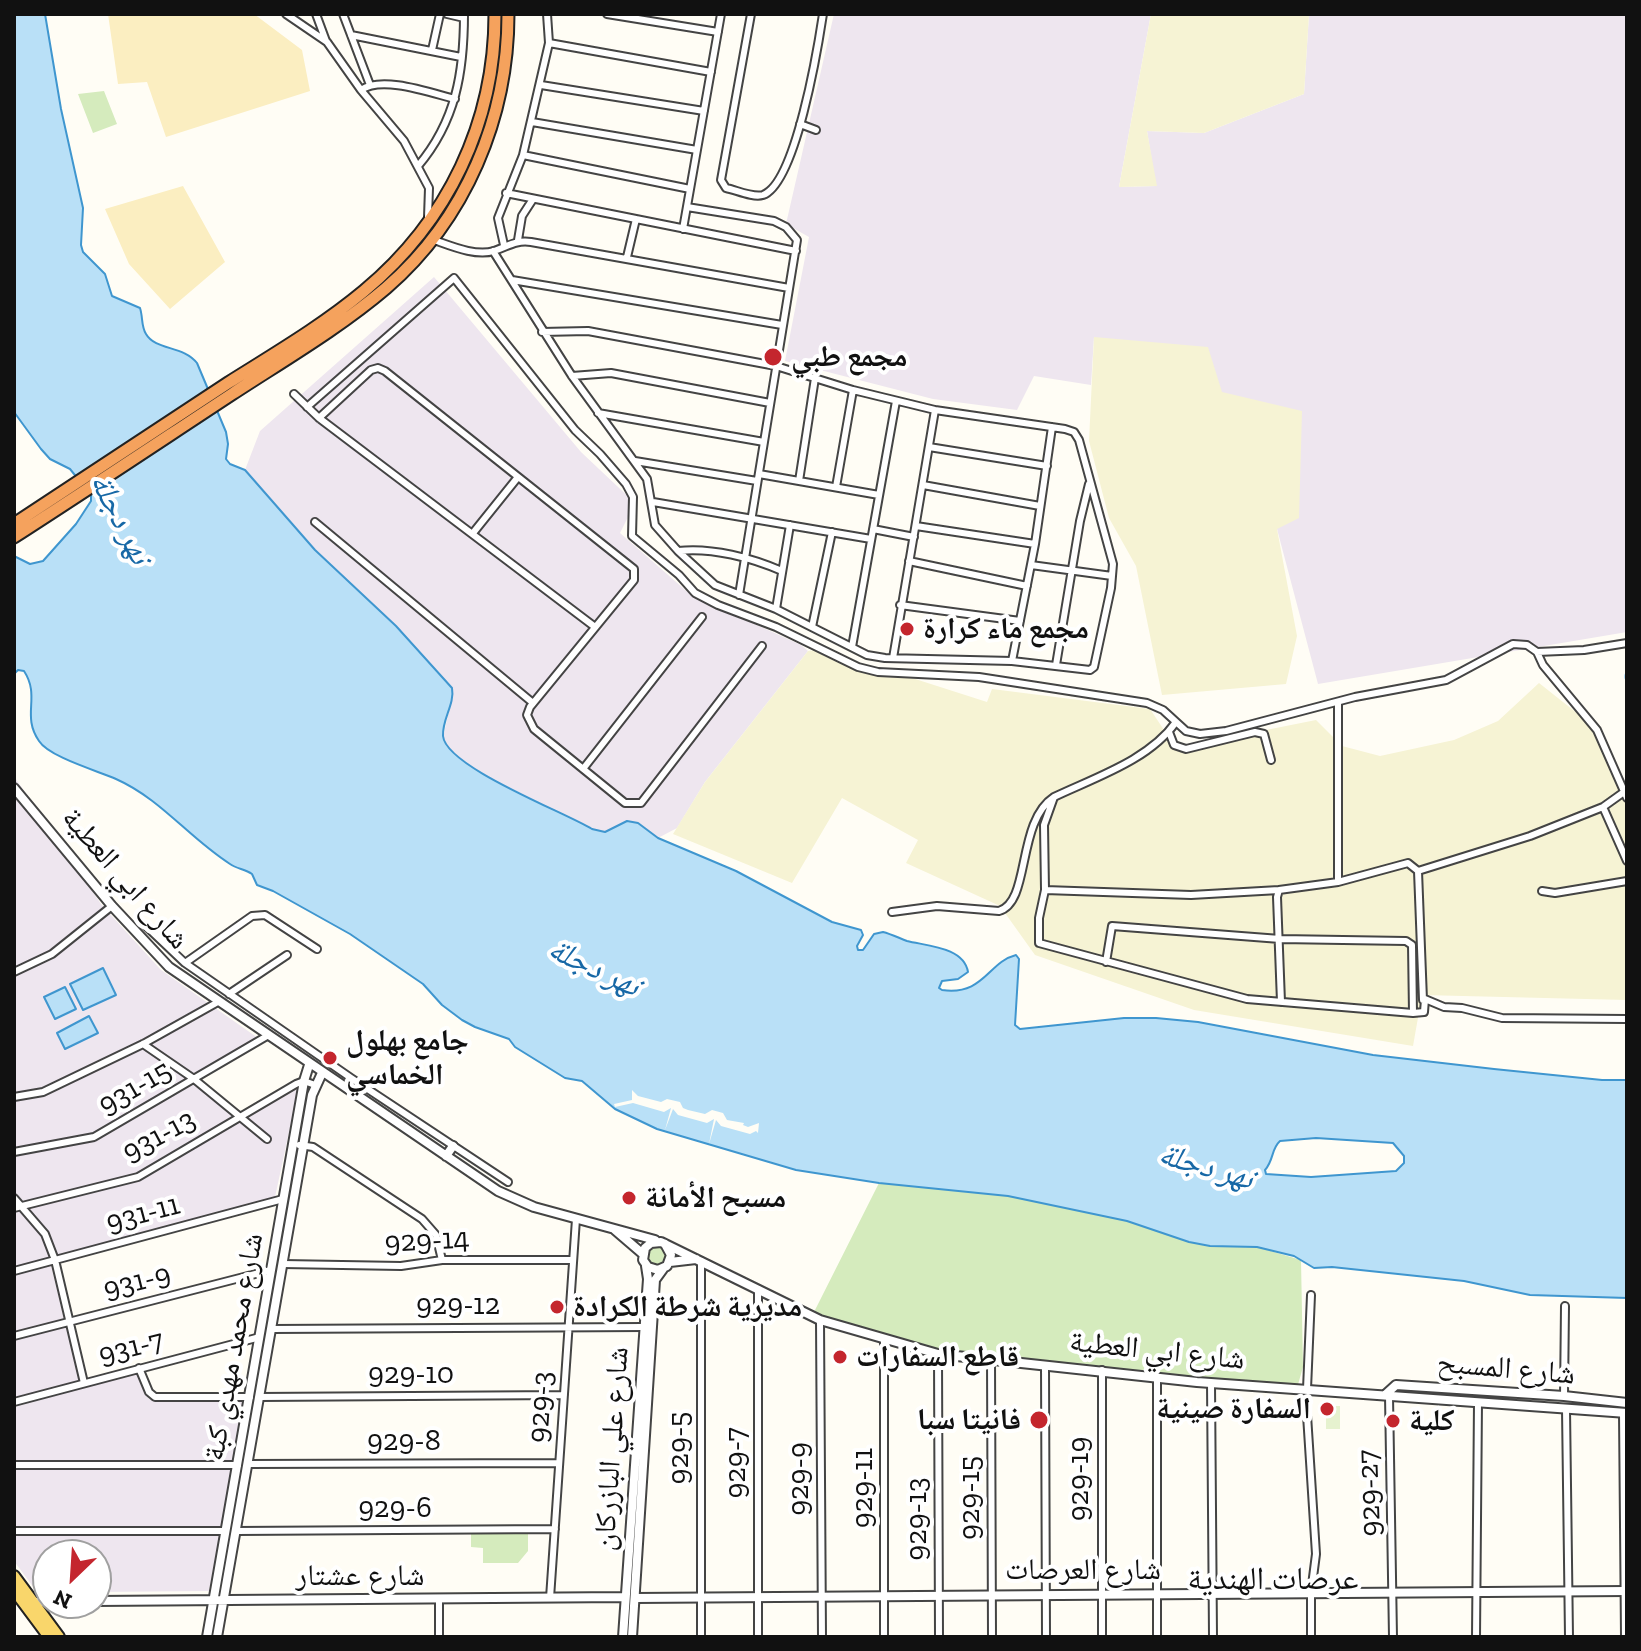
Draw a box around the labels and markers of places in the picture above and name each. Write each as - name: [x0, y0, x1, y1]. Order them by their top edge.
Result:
- place label: مجمع طبي: [791, 339, 907, 375]
- marker: مجمع طبي: [762, 346, 784, 368]
- place label: مجمع ماء كرارة: [923, 611, 1089, 647]
- marker: مجمع ماء كرارة: [898, 620, 916, 638]
- place label: جامع بهلول الخماسي: [346, 1023, 469, 1094]
- marker: جامع بهلول الخماسي: [321, 1049, 339, 1067]
- place label: مسبح الأمانة: [645, 1180, 786, 1216]
- marker: مسبح الأمانة: [620, 1189, 638, 1207]
- place label: مديرية شرطة الكرادة: [573, 1289, 802, 1325]
- marker: مديرية شرطة الكرادة: [548, 1298, 566, 1316]
- place label: قاطع السفارات: [856, 1339, 1019, 1375]
- marker: قاطع السفارات: [831, 1348, 849, 1366]
- place label: السفارة صينية: [1156, 1391, 1311, 1427]
- marker: السفارة صينية: [1318, 1400, 1336, 1418]
- place label: فانيتا سبا: [917, 1402, 1021, 1438]
- place label: كلية: [1409, 1403, 1454, 1439]
- marker: فانيتا سبا: [1028, 1409, 1050, 1431]
- marker: كلية: [1384, 1412, 1402, 1430]

